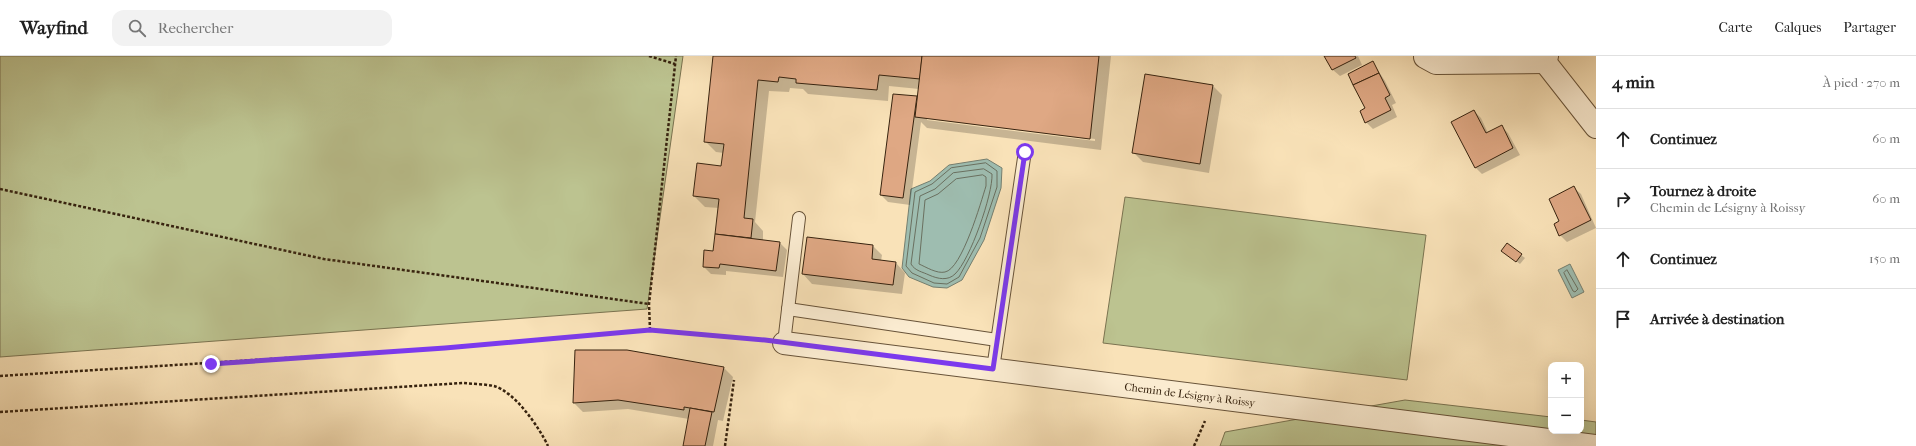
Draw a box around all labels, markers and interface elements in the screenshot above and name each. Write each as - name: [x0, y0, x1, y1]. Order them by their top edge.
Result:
- search box: [112, 10, 392, 46]
- text: Wayfind: [20, 17, 88, 39]
- icon: search: [126, 17, 148, 39]
- text: Rechercher: [158, 19, 233, 37]
- text: Carte: [1719, 19, 1752, 36]
- text: Calques: [1774, 19, 1821, 36]
- text: Partager: [1843, 19, 1896, 36]
- text: 4 min: [1612, 72, 1655, 92]
- text: À pied · 270 m: [1823, 75, 1900, 90]
- icon: ahead: [1612, 128, 1634, 150]
- text: Continuez: [1650, 130, 1717, 148]
- text: 60 m: [1872, 131, 1900, 146]
- route start: [1016, 143, 1034, 161]
- text: Tournez à droite: [1650, 182, 1756, 200]
- icon: right: [1612, 188, 1634, 210]
- text: 60 m: [1872, 191, 1900, 206]
- text: Chemin de Lésigny à Roissy: [1650, 200, 1805, 215]
- icon: ahead: [1612, 248, 1634, 270]
- text: Continuez: [1650, 250, 1717, 268]
- text: 150 m: [1869, 251, 1900, 266]
- icon: arrive: [1612, 308, 1634, 330]
- text: Arrivée à destination: [1650, 310, 1785, 328]
- route end: [202, 355, 220, 373]
- map controls: [1548, 362, 1584, 434]
- button: +: [1548, 362, 1584, 398]
- street label: Chemin de Lésigny à Roissy: [1124, 380, 1257, 410]
- button: −: [1548, 398, 1584, 434]

